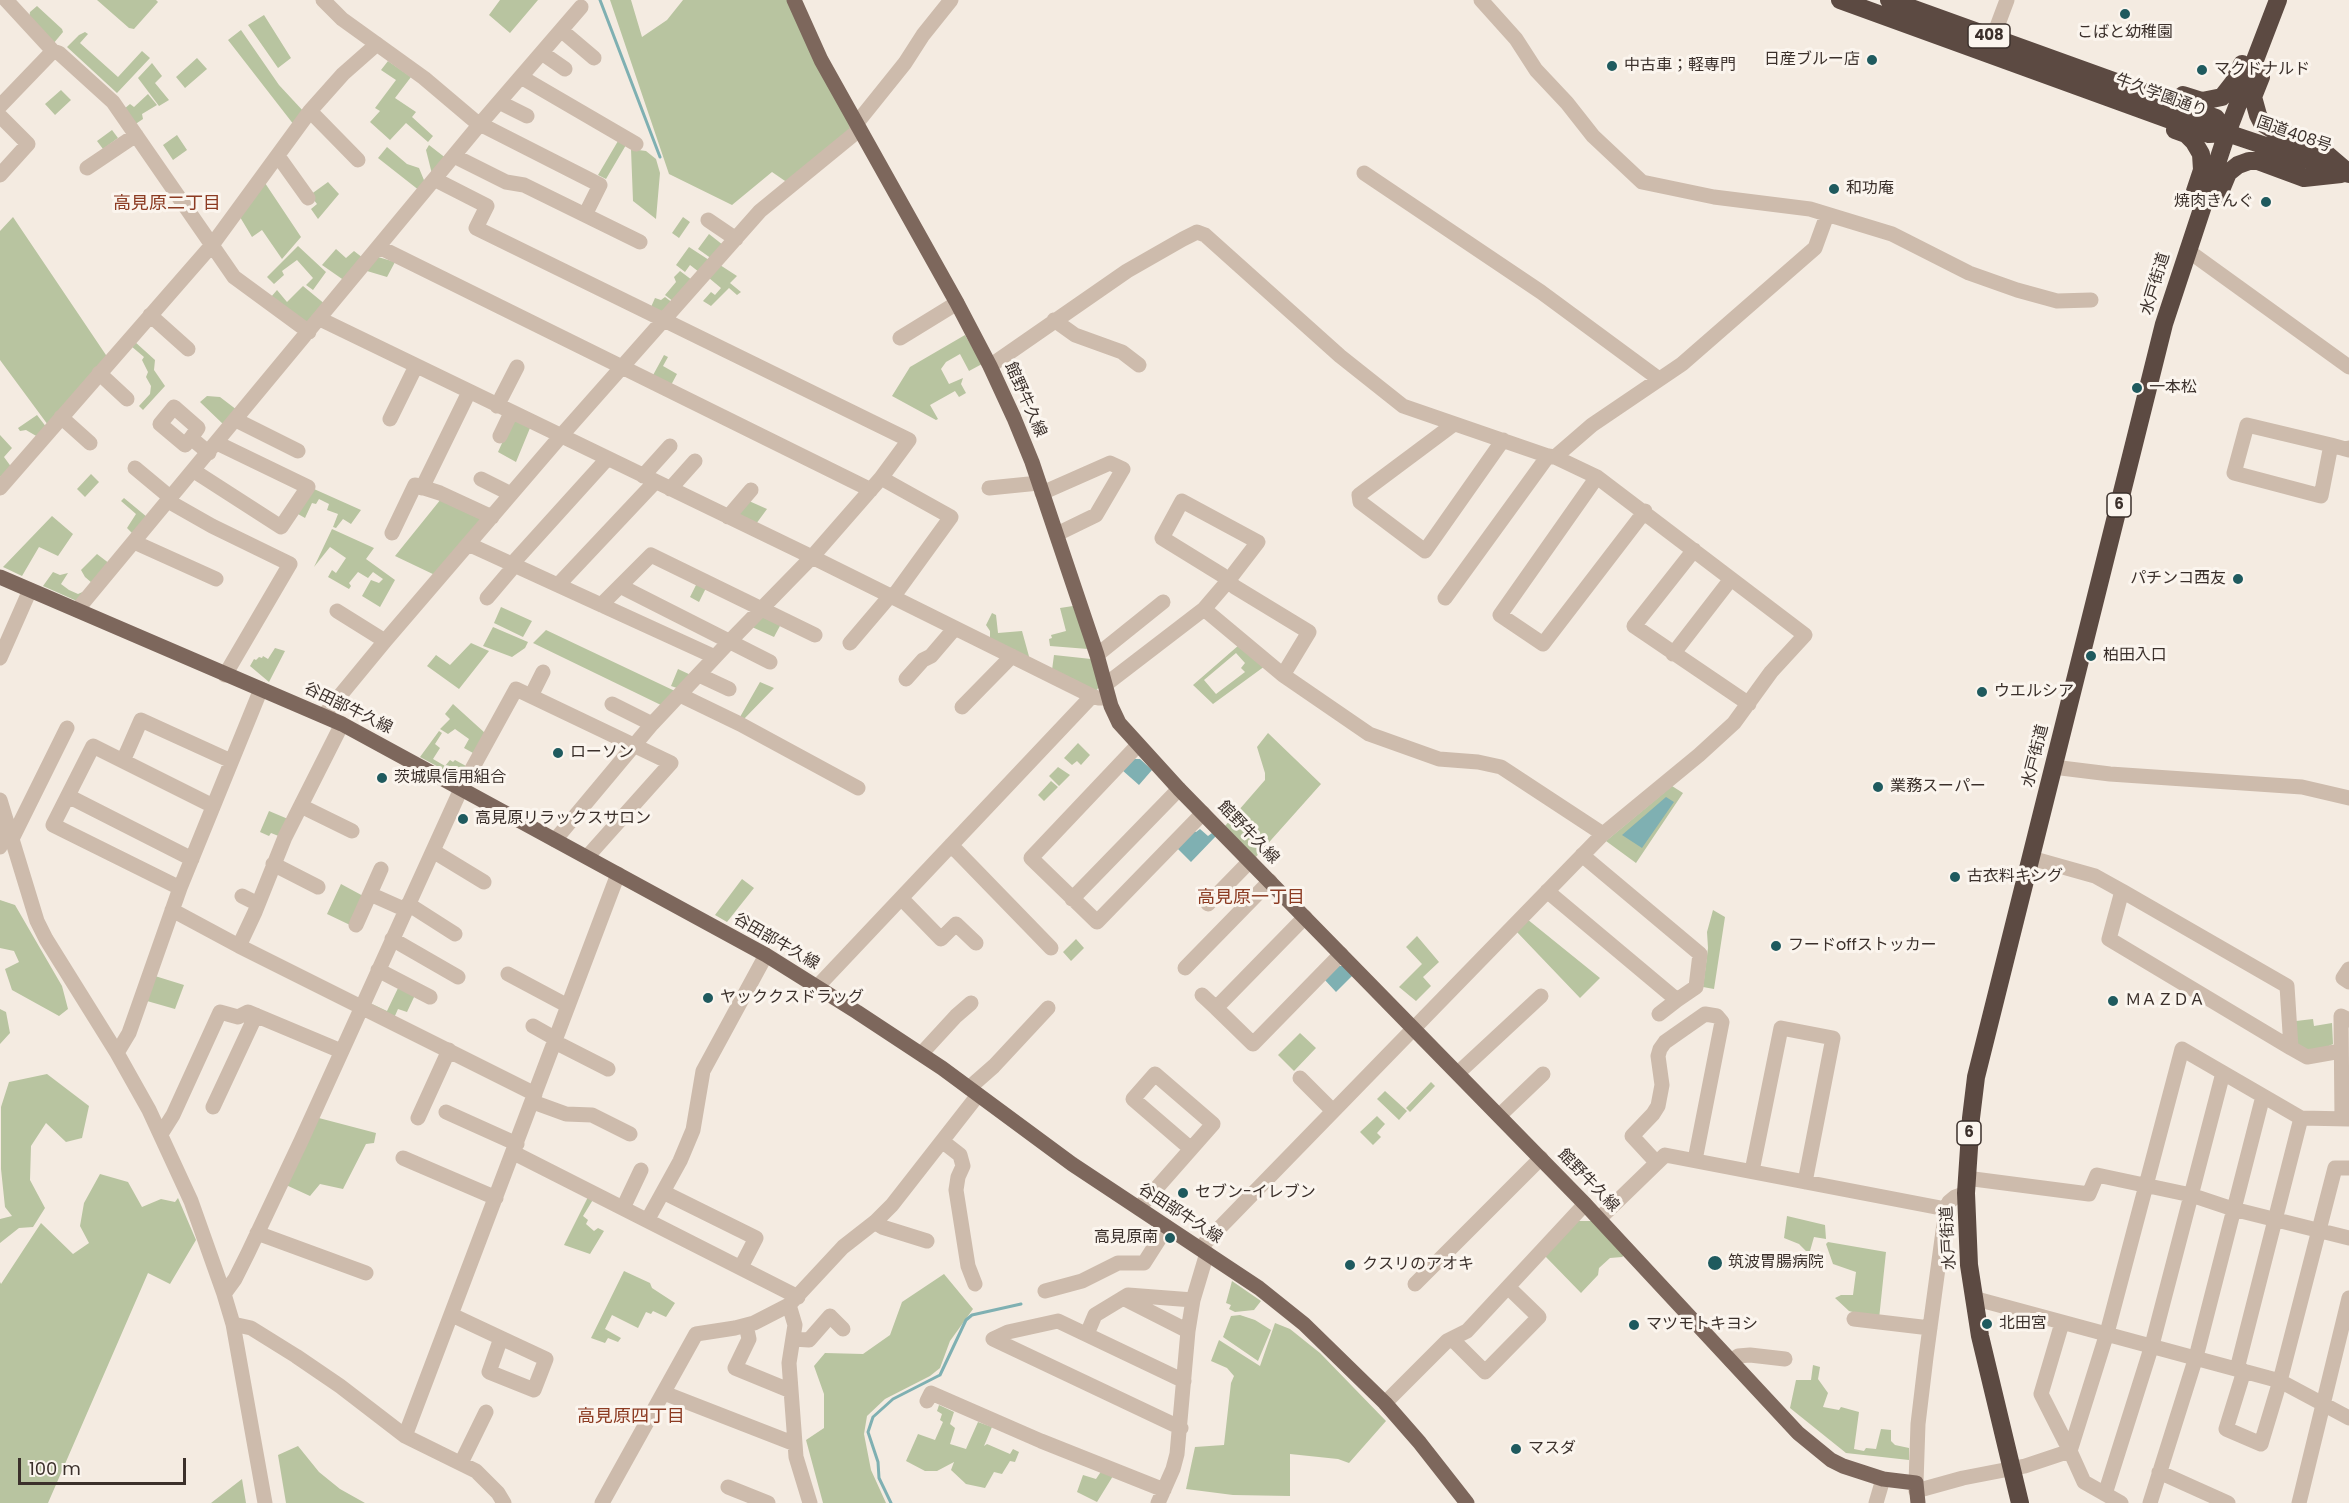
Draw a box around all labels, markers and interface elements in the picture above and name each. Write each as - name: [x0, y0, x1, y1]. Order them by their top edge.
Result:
- marker: こばと幼稚園: [2118, 7, 2132, 21]
- place label: こばと幼稚園: [2077, 23, 2173, 43]
- road number: 408: [1968, 24, 2010, 48]
- place label: 日産ブルー店: [1764, 50, 1860, 70]
- marker: 日産ブルー店: [1865, 53, 1879, 67]
- place label: 中古車；軽専門: [1624, 56, 1736, 76]
- marker: 中古車；軽専門: [1605, 59, 1619, 73]
- place label: マクドナルド: [2214, 60, 2310, 80]
- marker: マクドナルド: [2195, 63, 2209, 77]
- street label: 牛久学園通り: [2113, 71, 2209, 121]
- street label: 国道408号: [2254, 113, 2334, 157]
- place label: 和功庵: [1846, 179, 1894, 199]
- marker: 和功庵: [1827, 182, 1841, 196]
- place label: 焼肉きんぐ: [2174, 192, 2254, 212]
- district label: 高見原二丁目: [113, 193, 221, 215]
- marker: 焼肉きんぐ: [2259, 195, 2273, 209]
- street label: 水戸街道: [2137, 251, 2175, 317]
- street label: 館野牛久線: [1000, 360, 1050, 440]
- place label: 一本松: [2149, 378, 2197, 398]
- marker: 一本松: [2130, 381, 2144, 395]
- road number: 6: [2107, 493, 2131, 517]
- place label: パチンコ西友: [2130, 569, 2226, 589]
- marker: パチンコ西友: [2231, 572, 2245, 586]
- place label: 柏田入口: [2103, 646, 2167, 666]
- marker: 柏田入口: [2084, 649, 2098, 663]
- street label: 谷田部牛久線: [301, 679, 395, 739]
- place label: ウエルシア: [1994, 682, 2074, 702]
- marker: ウエルシア: [1975, 685, 1989, 699]
- street label: 水戸街道: [2019, 723, 2053, 789]
- place label: ローソン: [570, 743, 634, 763]
- marker: ローソン: [551, 746, 565, 760]
- place label: 茨城県信用組合: [394, 768, 506, 788]
- marker: 茨城県信用組合: [375, 771, 389, 785]
- place label: 業務スーパー: [1890, 777, 1986, 797]
- marker: 業務スーパー: [1871, 780, 1885, 794]
- street label: 館野牛久線: [1213, 798, 1283, 868]
- place label: 高見原リラックスサロン: [475, 809, 651, 829]
- marker: 高見原リラックスサロン: [456, 812, 470, 826]
- place label: 古衣料キング: [1967, 867, 2063, 887]
- marker: 古衣料キング: [1948, 870, 1962, 884]
- district label: 高見原一丁目: [1197, 887, 1305, 909]
- street label: 谷田部牛久線: [730, 910, 822, 974]
- place label: フードoffストッカー: [1788, 936, 1937, 956]
- marker: フードoffストッカー: [1769, 939, 1783, 953]
- place label: ヤッククスドラッグ: [720, 988, 864, 1008]
- marker: ヤッククスドラッグ: [701, 991, 715, 1005]
- place label: ＭＡＺＤＡ: [2125, 991, 2205, 1011]
- marker: ＭＡＺＤＡ: [2106, 994, 2120, 1008]
- road number: 6: [1957, 1121, 1981, 1145]
- street label: 館野牛久線: [1553, 1146, 1623, 1216]
- street label: 谷田部牛久線: [1135, 1180, 1225, 1248]
- place label: セブン-イレブン: [1195, 1183, 1316, 1203]
- marker: セブン-イレブン: [1176, 1186, 1190, 1200]
- street label: 水戸街道: [1938, 1206, 1960, 1270]
- place label: 高見原南: [1094, 1228, 1158, 1248]
- marker: 高見原南: [1163, 1231, 1177, 1245]
- place label: 筑波胃腸病院: [1728, 1253, 1824, 1273]
- marker: 筑波胃腸病院: [1706, 1254, 1724, 1272]
- place label: クスリのアオキ: [1362, 1255, 1474, 1275]
- marker: クスリのアオキ: [1343, 1258, 1357, 1272]
- place label: 北田宮: [1999, 1314, 2047, 1334]
- place label: マツモトキヨシ: [1646, 1315, 1758, 1335]
- marker: 北田宮: [1980, 1317, 1994, 1331]
- marker: マツモトキヨシ: [1627, 1318, 1641, 1332]
- district label: 高見原四丁目: [577, 1406, 685, 1428]
- place label: マスダ: [1528, 1439, 1576, 1459]
- marker: マスダ: [1509, 1442, 1523, 1456]
- scale bar: [21, 1446, 189, 1484]
- text: 100 m: [29, 1456, 81, 1481]

